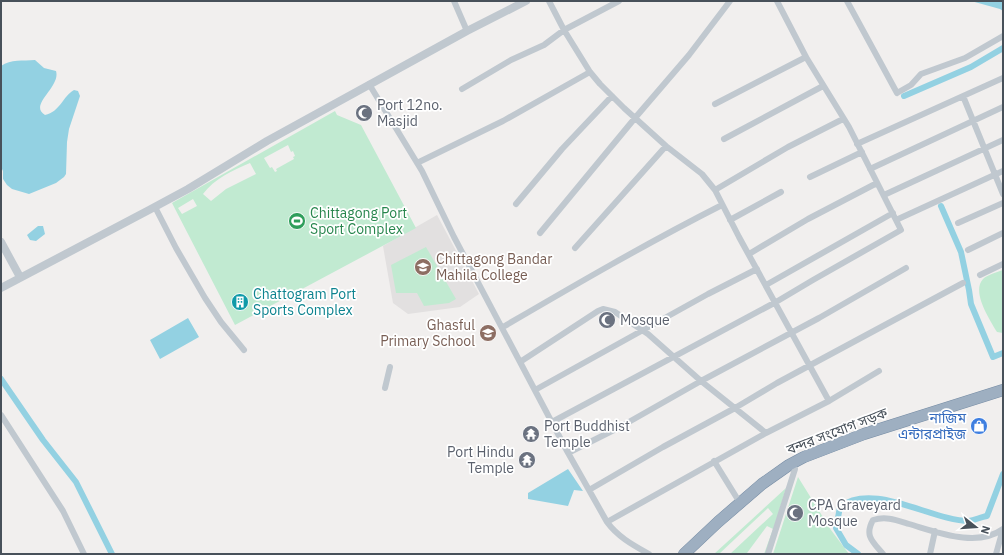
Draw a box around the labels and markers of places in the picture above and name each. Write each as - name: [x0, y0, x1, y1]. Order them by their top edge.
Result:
- place label: Port 12no. Masjid: [377, 96, 443, 130]
- mosque icon: Port 12no. Masjid: [354, 103, 374, 123]
- place label: Chittagong Port Sport Complex: [310, 204, 407, 238]
- sports icon: Chittagong Port Sport Complex: [287, 211, 307, 231]
- place label: Chittagong Bandar Mahila College: [436, 250, 552, 284]
- school or university icon: Chittagong Bandar Mahila College: [413, 257, 433, 277]
- place label: Chattogram Port Sports Complex: [253, 285, 356, 319]
- building icon: Chattogram Port Sports Complex: [230, 292, 250, 312]
- mosque icon: Mosque: [597, 310, 617, 330]
- place label: Mosque: [620, 311, 670, 329]
- place label: Ghasful Primary School: [380, 316, 475, 350]
- school or university icon: Ghasful Primary School: [478, 323, 498, 343]
- place label: নাজিম এন্টারপ্রাইজ: [898, 409, 967, 443]
- shop icon: নাজিম এন্টারপ্রাইজ: [969, 416, 989, 436]
- place label: Port Buddhist Temple: [544, 417, 630, 451]
- temple icon: Port Buddhist Temple: [521, 424, 541, 444]
- place label: Port Hindu Temple: [447, 443, 514, 477]
- temple icon: Port Hindu Temple: [517, 450, 537, 470]
- place label: CPA Graveyard Mosque: [808, 496, 901, 530]
- mosque icon: CPA Graveyard Mosque: [785, 503, 805, 523]

